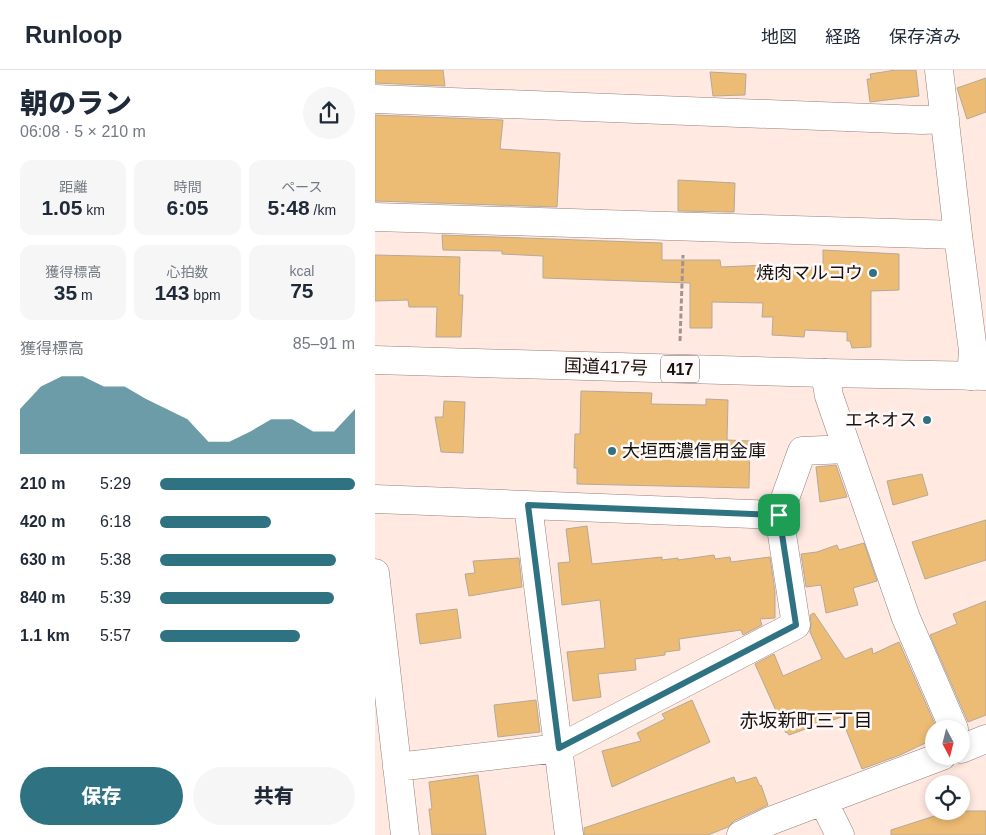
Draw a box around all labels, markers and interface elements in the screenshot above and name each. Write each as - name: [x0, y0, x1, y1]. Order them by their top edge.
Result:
- text: Runloop: [25, 21, 122, 48]
- text: 地図: [761, 27, 797, 47]
- text: 経路: [825, 27, 861, 47]
- text: 保存済み: [889, 27, 961, 47]
- button: share: [303, 87, 355, 139]
- text: 朝のラン: [20, 88, 132, 119]
- text: 06:08 · 5 × 210 m: [20, 123, 146, 140]
- text: 距離: [59, 179, 87, 195]
- text: 時間: [173, 179, 201, 195]
- text: ペース: [281, 179, 322, 195]
- text: 1.05: [41, 196, 82, 219]
- text: 6:05: [166, 196, 209, 219]
- text: 5:48: [268, 196, 310, 219]
- text: km: [82, 202, 105, 218]
- text: /km: [310, 202, 336, 218]
- text: kcal: [289, 263, 314, 279]
- place label: 焼肉マルコウ: [756, 263, 863, 283]
- text: 獲得標高: [45, 264, 101, 280]
- text: 心拍数: [166, 264, 208, 280]
- marker: 焼肉マルコウ: [867, 267, 879, 279]
- text: 75: [290, 279, 314, 302]
- text: 35: [54, 281, 77, 304]
- text: 143: [154, 281, 189, 304]
- text: m: [77, 287, 93, 303]
- text: bpm: [189, 287, 221, 303]
- text: 85–91 m: [293, 335, 355, 352]
- text: 獲得標高: [20, 340, 84, 357]
- street label: 国道417号: [564, 356, 648, 378]
- road number: 417: [661, 356, 699, 382]
- place label: エネオス: [845, 410, 917, 430]
- marker: エネオス: [921, 414, 933, 426]
- place label: 大垣西濃信用金庫: [622, 441, 766, 461]
- marker: 大垣西濃信用金庫: [606, 445, 618, 457]
- text: 210 m: [20, 475, 65, 492]
- text: 5:29: [100, 475, 131, 492]
- pin: [758, 494, 800, 536]
- icon: arrive: [765, 501, 793, 529]
- text: 420 m: [20, 513, 65, 530]
- text: 6:18: [100, 513, 131, 530]
- text: 630 m: [20, 551, 65, 568]
- text: 5:38: [100, 551, 131, 568]
- text: 840 m: [20, 589, 65, 606]
- text: 5:39: [100, 589, 131, 606]
- text: 1.1 km: [20, 627, 70, 644]
- text: 5:57: [100, 627, 131, 644]
- district label: 赤坂新町三丁目: [739, 710, 873, 731]
- north arrow: [925, 720, 970, 765]
- map controls: [925, 720, 970, 820]
- button: 保存: [20, 767, 183, 825]
- button: 共有: [193, 767, 355, 825]
- button: locate: [925, 775, 970, 820]

